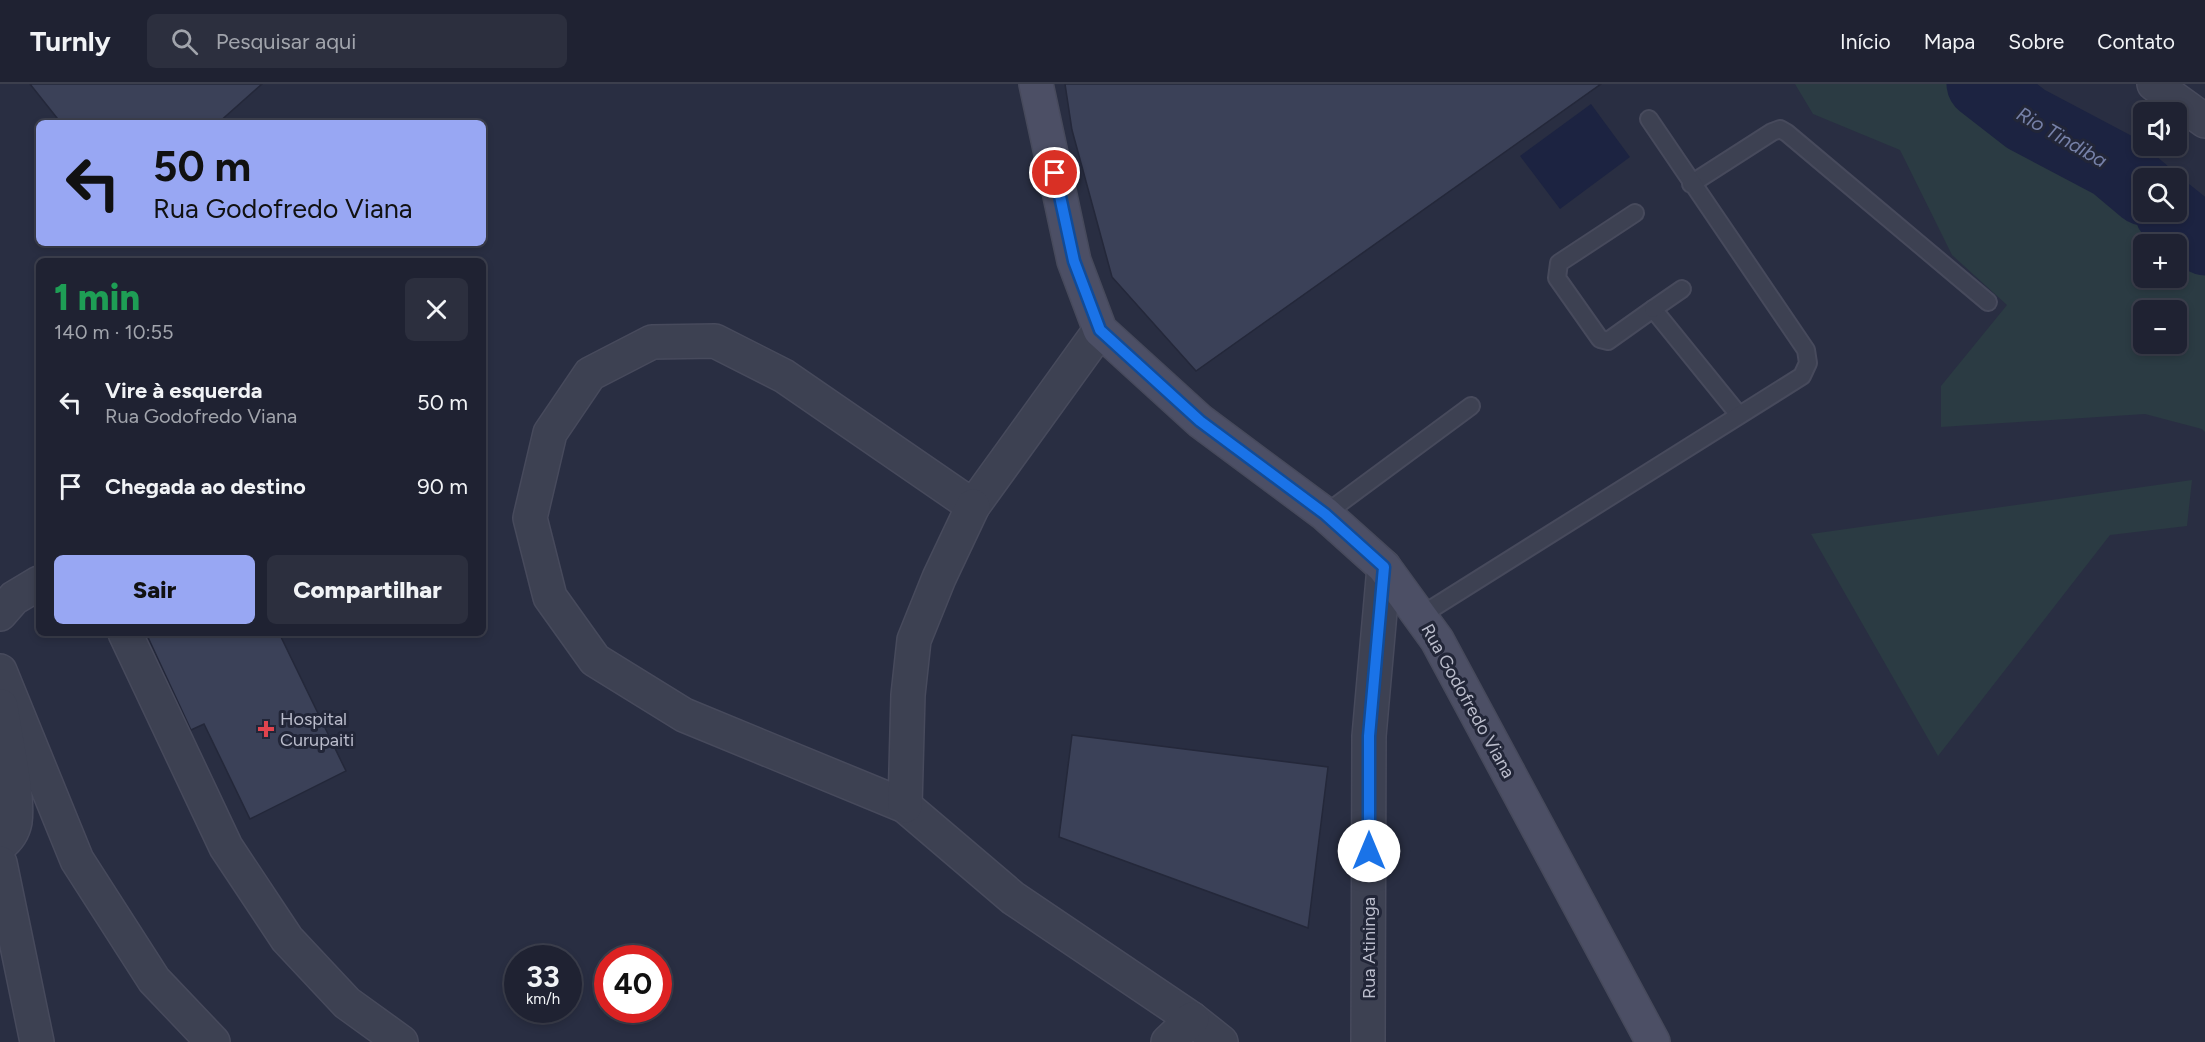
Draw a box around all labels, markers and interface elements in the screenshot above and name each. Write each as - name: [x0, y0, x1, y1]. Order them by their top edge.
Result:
- search box: [147, 14, 567, 68]
- text: Turnly: [30, 24, 111, 58]
- icon: search: [168, 25, 201, 58]
- text: Pesquisar aqui: [216, 28, 356, 55]
- text: Início: [1840, 29, 1891, 54]
- text: Mapa: [1924, 29, 1975, 54]
- text: Sobre: [2008, 29, 2064, 54]
- text: Contato: [2097, 29, 2175, 54]
- water label: Rio Tindiba: [2012, 101, 2112, 173]
- map controls: [2133, 102, 2187, 354]
- button: sound: [2133, 102, 2187, 156]
- text: 50 m: [153, 141, 251, 192]
- icon: left: [54, 144, 132, 222]
- pin: [1029, 147, 1080, 198]
- icon: arrive: [1038, 156, 1071, 189]
- button: search: [2133, 168, 2187, 222]
- text: Rua Godofredo Viana: [153, 192, 413, 225]
- button: +: [2133, 234, 2187, 288]
- text: 1 min: [54, 276, 140, 319]
- button: close: [405, 278, 468, 341]
- button: −: [2133, 300, 2187, 354]
- text: 140 m · 10:55: [54, 320, 174, 344]
- text: Vire à esquerda: [105, 377, 263, 404]
- icon: left: [54, 386, 87, 419]
- text: 50 m: [417, 389, 468, 416]
- text: Rua Godofredo Viana: [105, 404, 297, 428]
- icon: arrive: [54, 470, 87, 503]
- text: Chegada ao destino: [105, 473, 306, 500]
- text: 90 m: [417, 473, 468, 500]
- button: Sair: [54, 555, 255, 624]
- button: Compartilhar: [267, 555, 468, 624]
- street label: Rua Godofredo Viana: [1416, 620, 1520, 782]
- place label: Hospital Curupaiti: [280, 708, 354, 751]
- marker: Hospital Curupaiti: [257, 720, 275, 738]
- position arrow: [1337, 819, 1401, 883]
- street label: Rua Atininga: [1358, 897, 1380, 999]
- speed limit sign: 40: [594, 945, 672, 1023]
- text: 33: [526, 958, 560, 995]
- text: km/h: [526, 990, 560, 1008]

